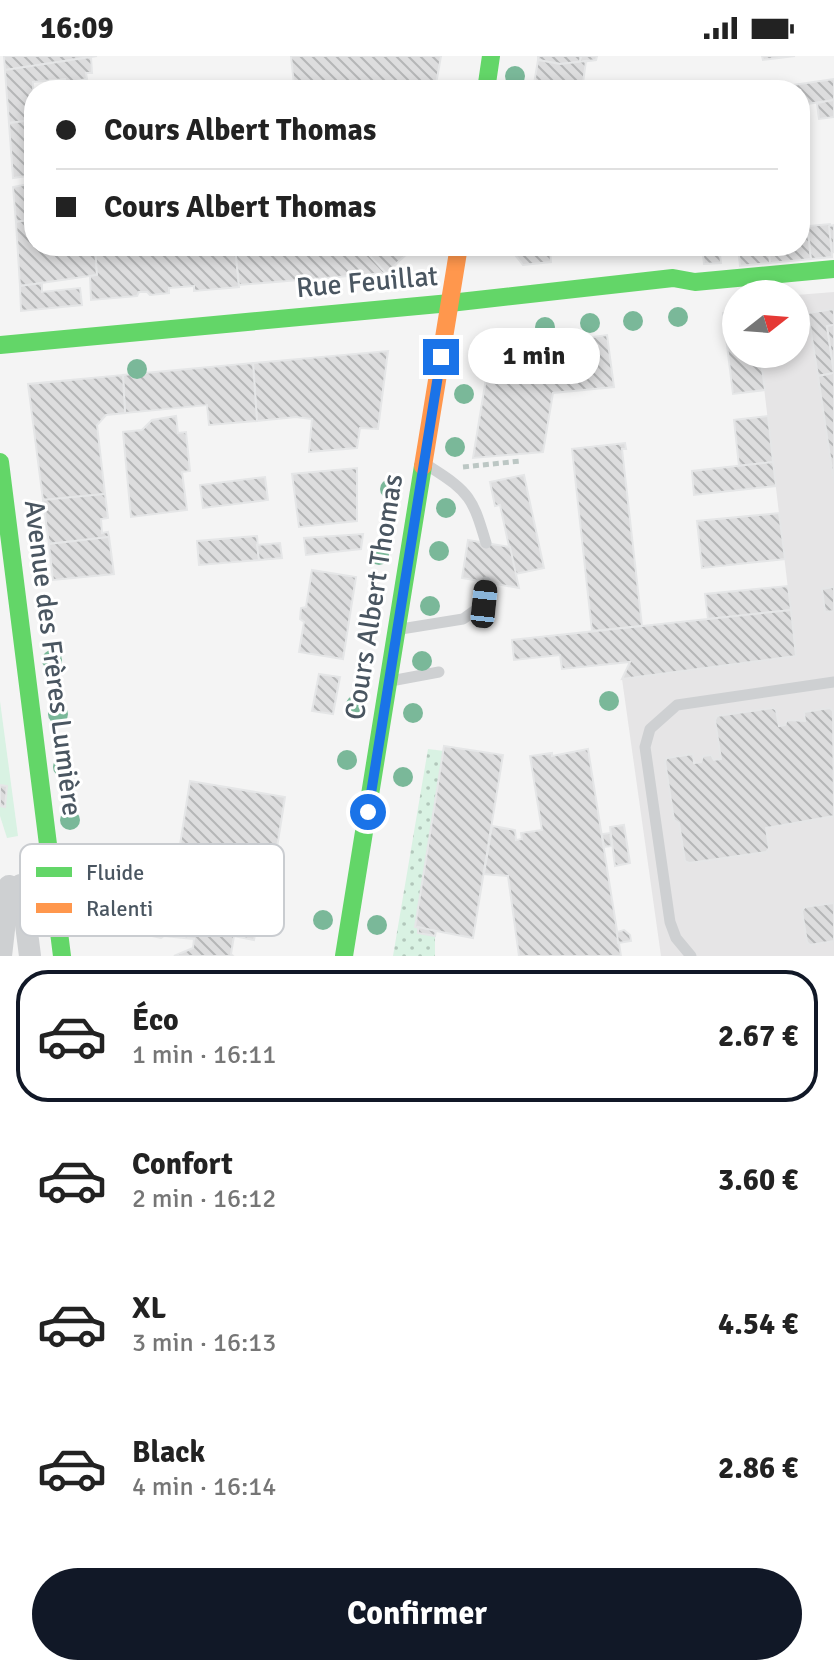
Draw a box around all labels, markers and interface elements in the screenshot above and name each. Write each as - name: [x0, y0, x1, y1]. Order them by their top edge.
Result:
- text: 16:09: [40, 10, 114, 47]
- text: Cours Albert Thomas: [104, 112, 376, 149]
- text: Cours Albert Thomas: [104, 189, 376, 226]
- street label: Rue Feuillat: [295, 259, 439, 305]
- north arrow: [722, 280, 810, 368]
- map controls: [722, 280, 810, 368]
- callout: 1 min: [469, 329, 601, 385]
- route end: [423, 339, 459, 375]
- text: 1 min: [503, 340, 565, 372]
- street label: Cours Albert Thomas: [338, 472, 410, 722]
- street label: Avenue des Frères Lumière: [17, 498, 89, 818]
- car: [470, 579, 498, 629]
- route start: [350, 794, 386, 830]
- legend: [20, 844, 284, 936]
- text: Fluide: [86, 859, 144, 886]
- text: Ralenti: [86, 895, 153, 922]
- icon: car: [36, 1000, 108, 1072]
- text: Éco: [132, 1002, 179, 1039]
- text: 2.67 €: [718, 1018, 798, 1055]
- text: 1 min · 16:11: [132, 1039, 276, 1071]
- icon: car: [36, 1144, 108, 1216]
- text: Confort: [132, 1146, 233, 1183]
- text: 3.60 €: [718, 1162, 798, 1199]
- text: 2 min · 16:12: [132, 1183, 276, 1215]
- icon: car: [36, 1288, 108, 1360]
- text: XL: [132, 1290, 166, 1327]
- text: 4.54 €: [718, 1306, 798, 1343]
- text: 3 min · 16:13: [132, 1327, 276, 1359]
- icon: car: [36, 1432, 108, 1504]
- text: Black: [132, 1434, 205, 1471]
- text: 2.86 €: [718, 1450, 798, 1487]
- text: 4 min · 16:14: [132, 1471, 276, 1503]
- button: Confirmer: [32, 1568, 802, 1660]

